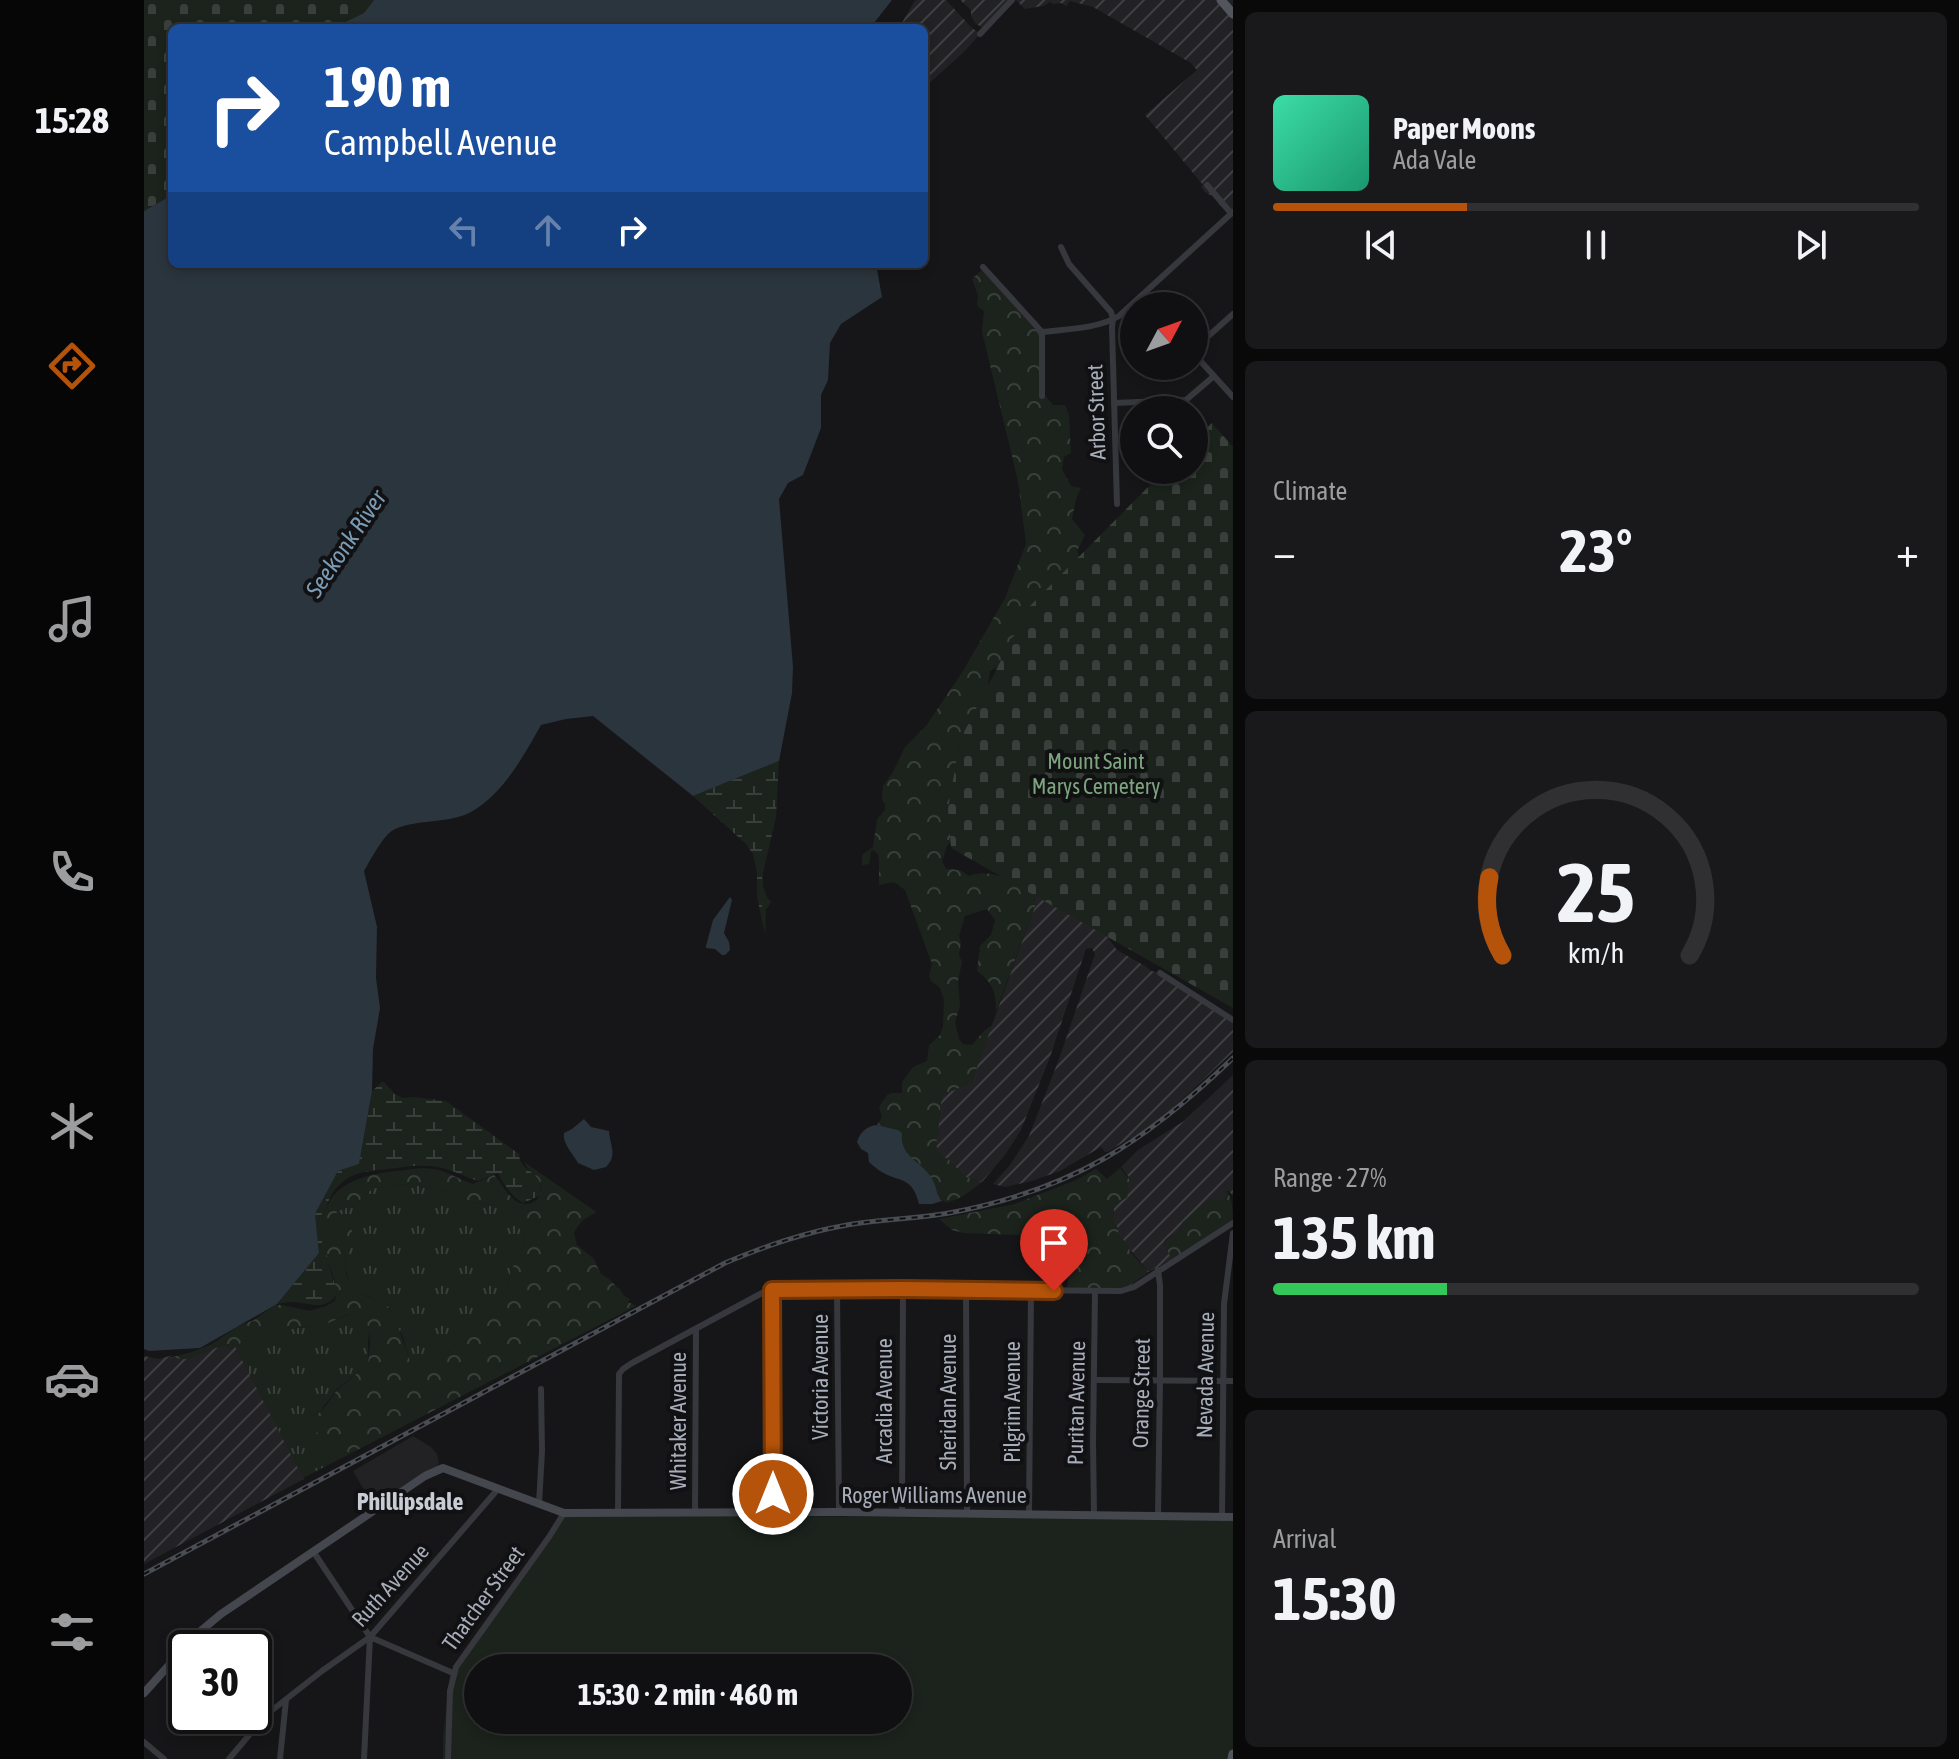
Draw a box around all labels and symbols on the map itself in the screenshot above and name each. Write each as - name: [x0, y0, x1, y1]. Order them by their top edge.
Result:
- north arrow: [1120, 292, 1208, 380]
- street label: Arbor Street: [1081, 364, 1111, 460]
- water label: Seekonk River: [299, 484, 392, 603]
- park label: Mount Saint Marys Cemetery: [1032, 748, 1160, 799]
- pin: [1020, 1209, 1088, 1291]
- street label: Nevada Avenue: [1191, 1312, 1219, 1438]
- street label: Victoria Avenue: [807, 1314, 833, 1440]
- street label: Sheridan Avenue: [935, 1334, 961, 1470]
- street label: Arcadia Avenue: [871, 1338, 897, 1464]
- street label: Orange Street: [1127, 1338, 1155, 1448]
- street label: Pilgrim Avenue: [999, 1341, 1025, 1463]
- street label: Puritan Avenue: [1062, 1341, 1090, 1465]
- street label: Whitaker Avenue: [665, 1352, 691, 1490]
- position arrow: [731, 1452, 815, 1536]
- street label: Roger Williams Avenue: [841, 1482, 1027, 1508]
- district label: Phillipsdale: [357, 1488, 463, 1515]
- street label: Ruth Avenue: [346, 1538, 434, 1632]
- street label: Thatcher Street: [436, 1541, 530, 1655]
- speed limit sign: 30: [168, 1630, 272, 1734]

